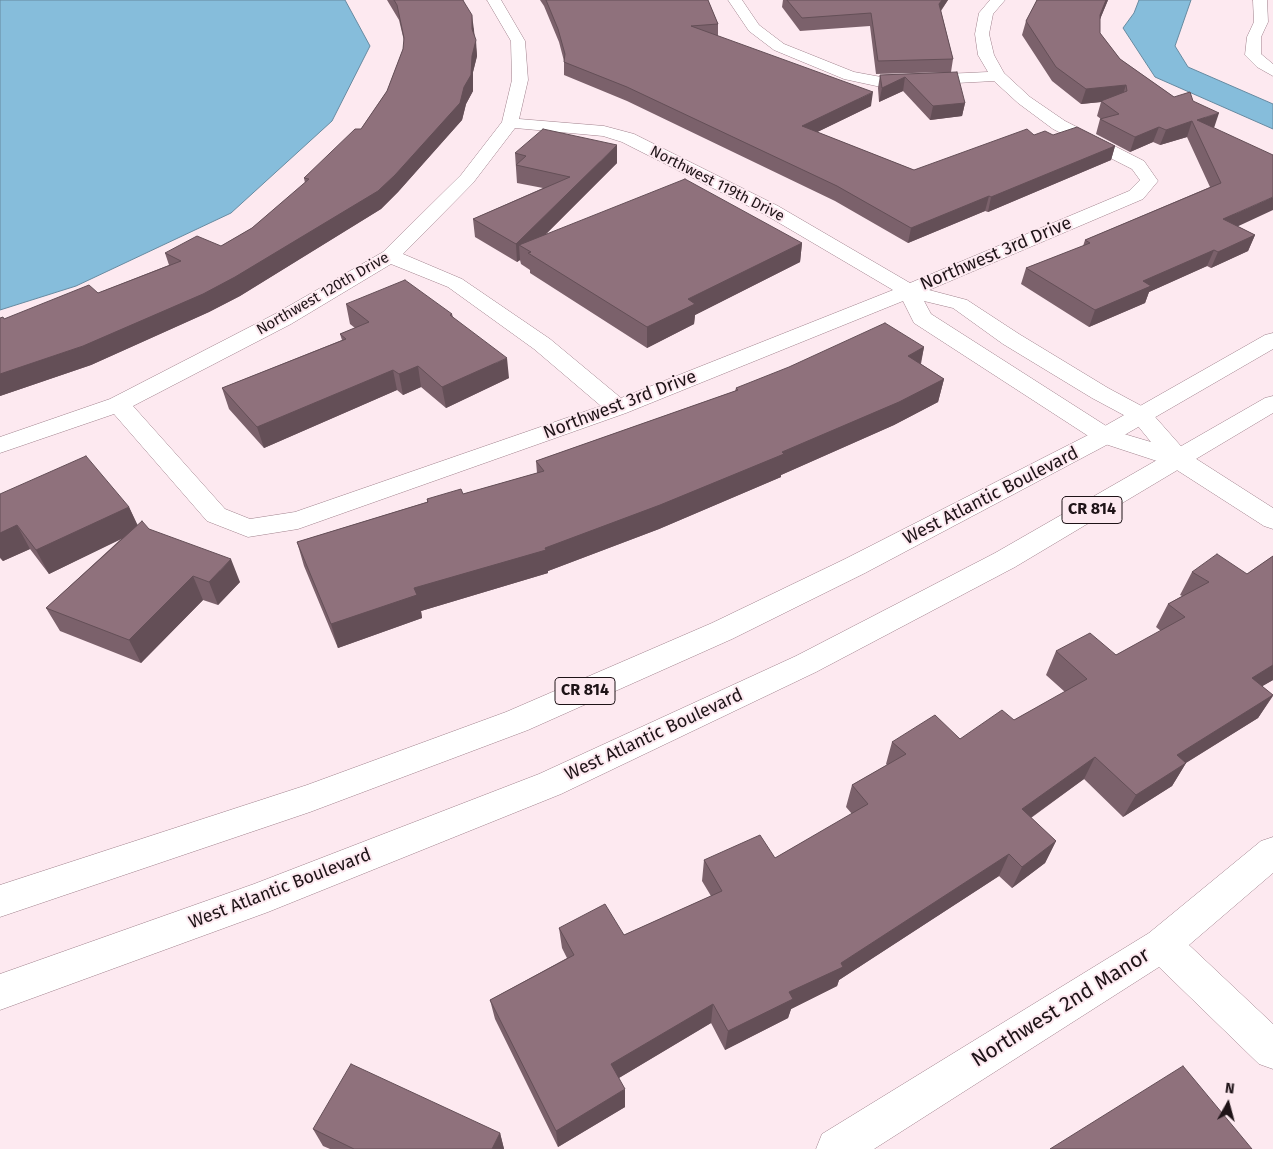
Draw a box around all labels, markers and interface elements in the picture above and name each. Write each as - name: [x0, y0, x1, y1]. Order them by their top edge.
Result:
- street label: Northwest 119th Drive: [647, 142, 787, 226]
- street label: Northwest 3rd Drive: [917, 212, 1075, 296]
- street label: Northwest 120th Drive: [254, 249, 392, 339]
- street label: Northwest 3rd Drive: [540, 366, 700, 444]
- street label: West Atlantic Boulevard: [900, 442, 1082, 550]
- road number: CR 814: [1062, 496, 1122, 524]
- road number: CR 814: [555, 678, 615, 704]
- street label: West Atlantic Boulevard: [562, 684, 746, 786]
- street label: West Atlantic Boulevard: [186, 844, 374, 934]
- street label: Northwest 2nd Manor: [967, 943, 1155, 1073]
- north arrow: [1203, 1079, 1253, 1129]
- text: N: [1224, 1080, 1236, 1098]

